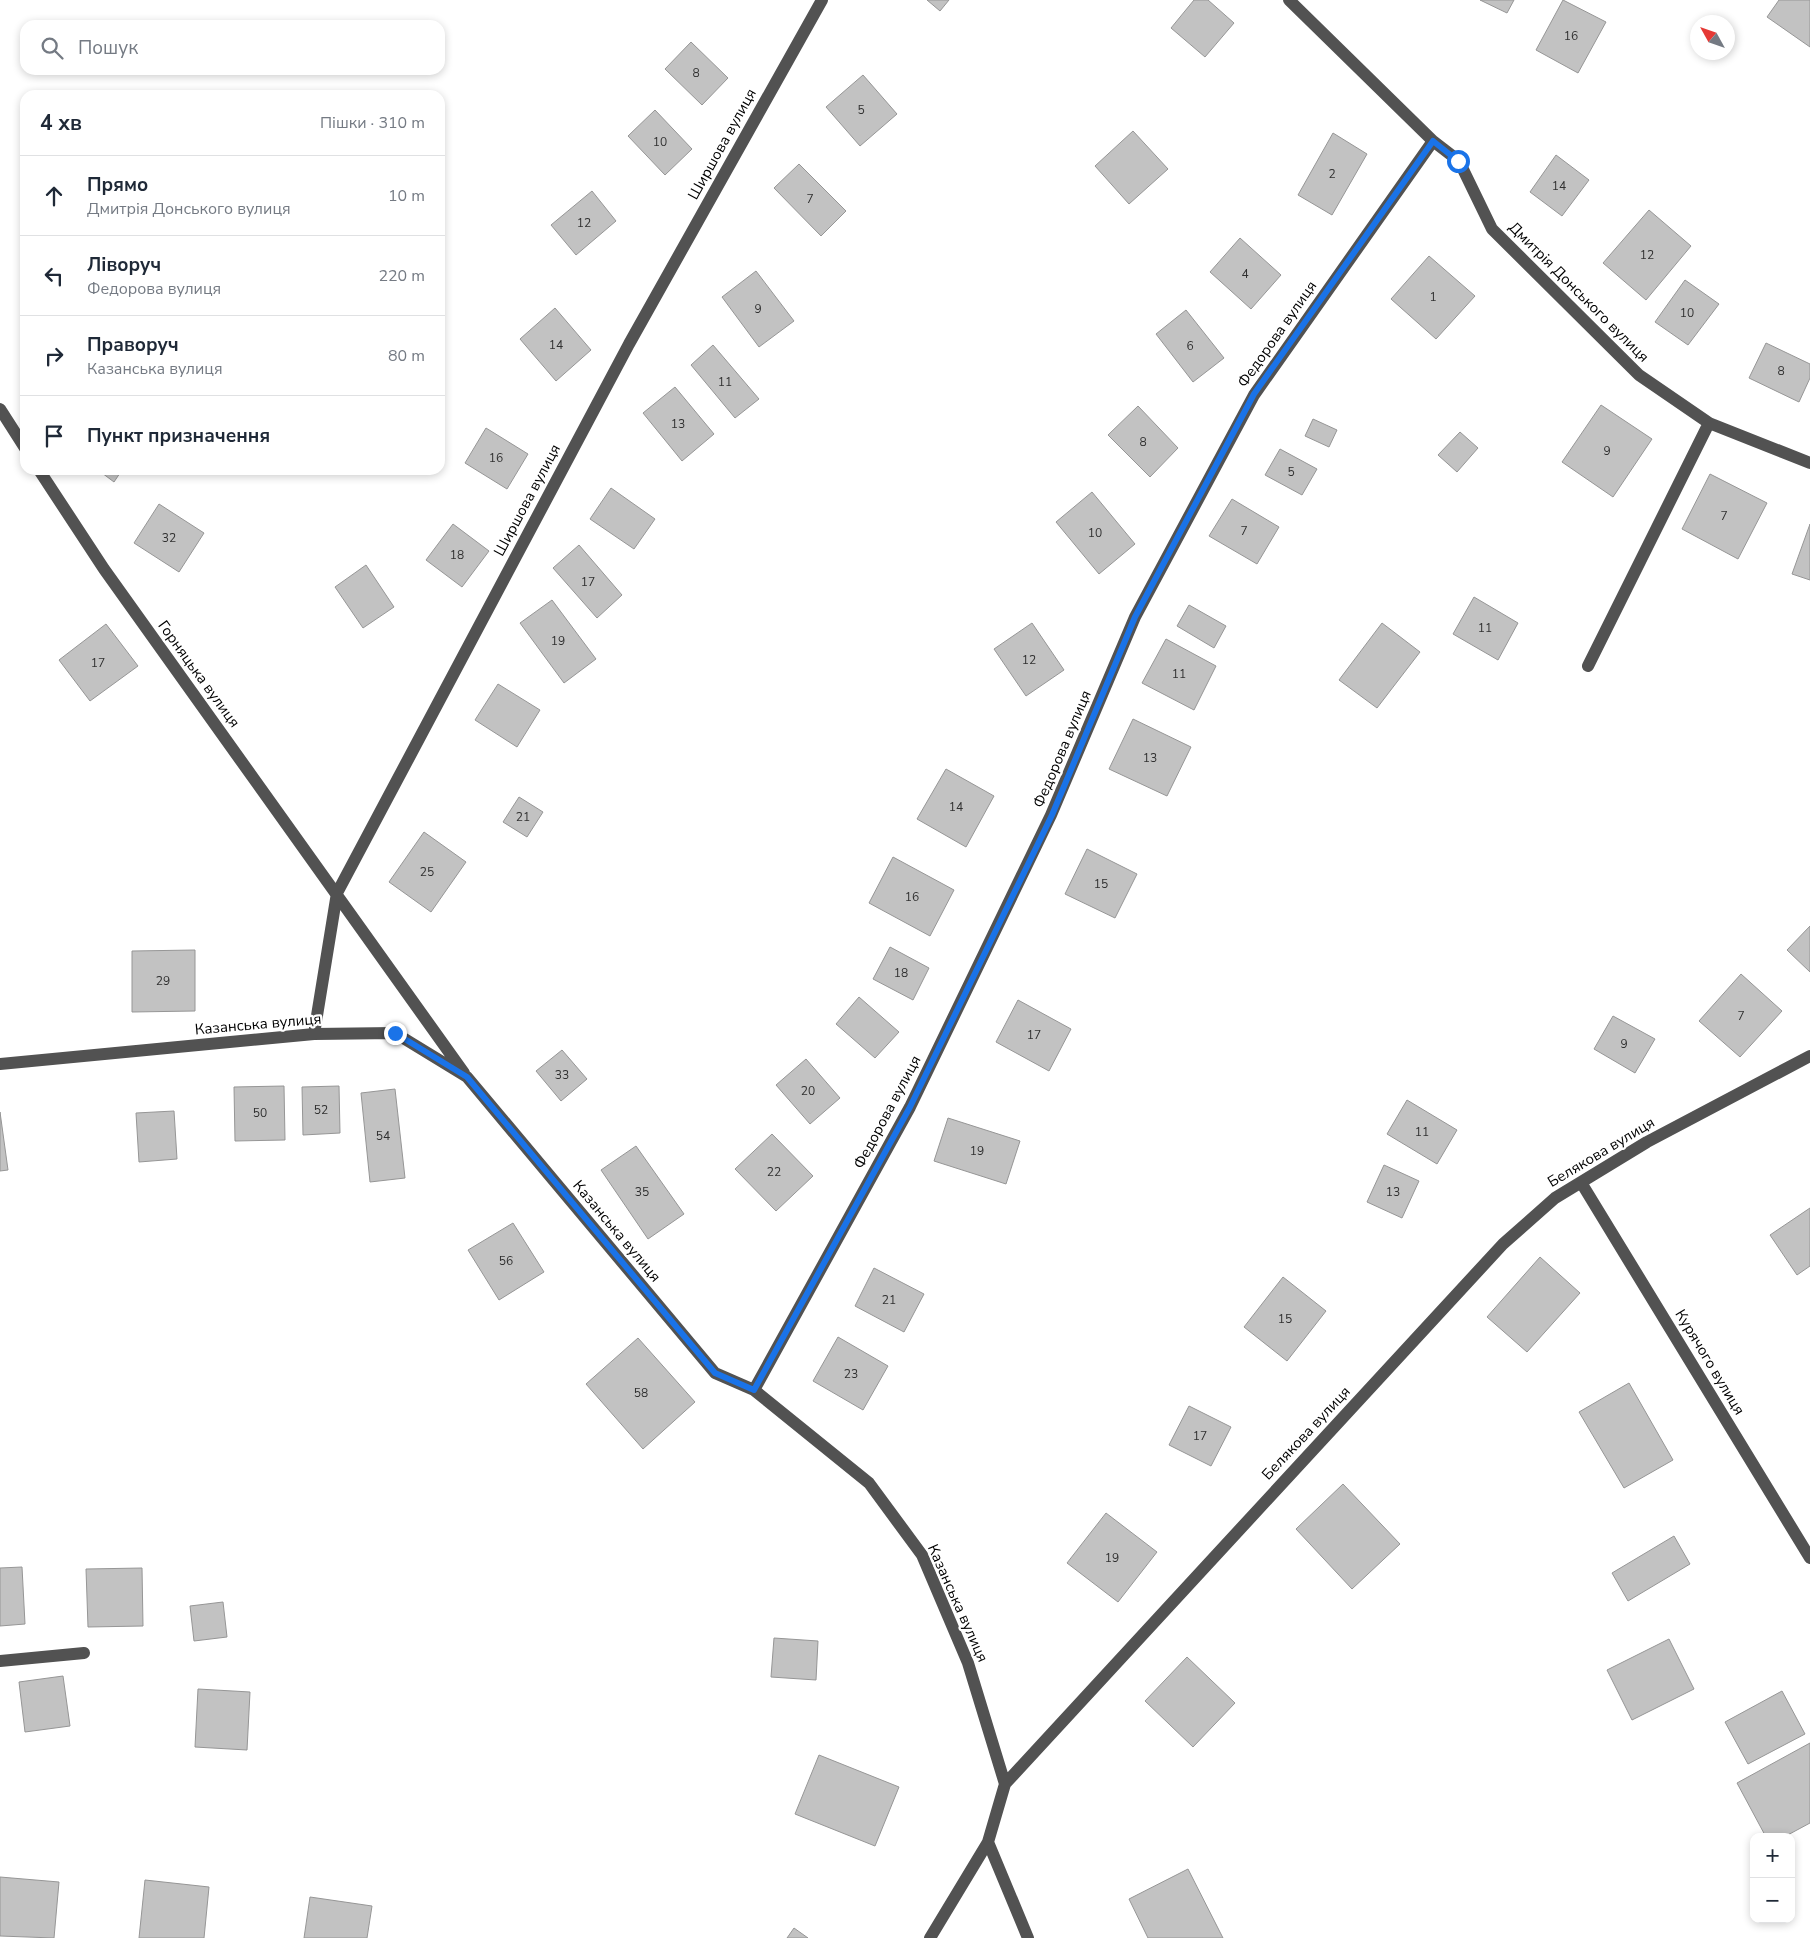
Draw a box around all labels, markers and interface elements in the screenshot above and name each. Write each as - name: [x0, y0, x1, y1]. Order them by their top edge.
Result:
- north arrow: [1690, 15, 1735, 60]
- search box: [20, 20, 445, 75]
- house number: 16: [1564, 28, 1578, 44]
- icon: search: [38, 34, 66, 62]
- text: Пошук: [78, 35, 138, 61]
- house number: 8: [692, 65, 700, 81]
- street label: Ширшова вулиця: [683, 85, 761, 203]
- house number: 5: [857, 102, 865, 118]
- text: 4 хв: [40, 109, 82, 137]
- text: Пішки · 310 m: [320, 112, 425, 134]
- house number: 10: [653, 134, 667, 150]
- route start: [1447, 150, 1470, 173]
- house number: 2: [1328, 166, 1336, 182]
- text: Прямо: [87, 172, 148, 198]
- house number: 14: [1552, 178, 1566, 194]
- icon: ahead: [40, 182, 68, 210]
- text: 10 m: [388, 185, 425, 207]
- house number: 7: [806, 191, 814, 207]
- text: Дмитрія Донського вулиця: [87, 198, 291, 220]
- house number: 12: [577, 215, 591, 231]
- street label: Дмитрія Донського вулиця: [1504, 217, 1654, 367]
- house number: 12: [1640, 247, 1654, 263]
- text: Ліворуч: [87, 252, 161, 278]
- icon: left: [40, 262, 68, 290]
- text: 220 m: [378, 265, 425, 287]
- house number: 4: [1241, 266, 1249, 282]
- street label: Федорова вулиця: [1233, 277, 1321, 391]
- text: Федорова вулиця: [87, 278, 221, 300]
- house number: 1: [1429, 289, 1437, 305]
- house number: 9: [754, 301, 762, 317]
- house number: 10: [1680, 305, 1694, 321]
- text: Праворуч: [87, 332, 179, 358]
- house number: 14: [549, 337, 563, 353]
- house number: 6: [1186, 338, 1194, 354]
- icon: right: [40, 342, 68, 370]
- text: 80 m: [388, 345, 425, 367]
- text: Казанська вулиця: [87, 358, 223, 380]
- house number: 8: [1777, 363, 1785, 379]
- house number: 11: [718, 374, 732, 390]
- house number: 13: [671, 416, 685, 432]
- icon: arrive: [40, 422, 68, 450]
- text: Пункт призначення: [87, 423, 270, 449]
- house number: 8: [1139, 434, 1147, 450]
- street label: Ширшова вулиця: [489, 441, 565, 559]
- house number: 9: [1603, 443, 1611, 459]
- house number: 16: [489, 450, 503, 466]
- house number: 5: [1287, 464, 1295, 480]
- house number: 7: [1720, 508, 1728, 524]
- house number: 7: [1240, 523, 1248, 539]
- house number: 10: [1088, 525, 1102, 541]
- house number: 32: [162, 530, 176, 546]
- house number: 18: [450, 547, 464, 563]
- house number: 17: [581, 574, 595, 590]
- street label: Горняцька вулиця: [153, 617, 245, 731]
- house number: 11: [1478, 620, 1492, 636]
- house number: 19: [551, 633, 565, 649]
- house number: 12: [1022, 652, 1036, 668]
- house number: 17: [91, 655, 105, 671]
- house number: 11: [1172, 666, 1186, 682]
- street label: Федорова вулиця: [1028, 687, 1096, 811]
- house number: 13: [1143, 750, 1157, 766]
- house number: 14: [949, 799, 963, 815]
- house number: 21: [516, 809, 530, 825]
- house number: 25: [420, 864, 434, 880]
- house number: 15: [1094, 876, 1108, 892]
- house number: 16: [905, 889, 919, 905]
- house number: 18: [894, 965, 908, 981]
- house number: 29: [156, 973, 170, 989]
- house number: 7: [1737, 1008, 1745, 1024]
- street label: Казанська вулиця: [194, 1009, 322, 1039]
- route end: [384, 1022, 407, 1045]
- house number: 17: [1027, 1027, 1041, 1043]
- house number: 9: [1620, 1036, 1628, 1052]
- street label: Федорова вулиця: [849, 1052, 925, 1172]
- house number: 33: [555, 1067, 569, 1083]
- house number: 20: [801, 1083, 815, 1099]
- house number: 52: [314, 1102, 328, 1118]
- house number: 50: [253, 1105, 267, 1121]
- street label: Белякова вулиця: [1544, 1112, 1658, 1192]
- house number: 11: [1415, 1124, 1429, 1140]
- house number: 54: [376, 1128, 390, 1144]
- house number: 19: [970, 1143, 984, 1159]
- house number: 22: [767, 1164, 781, 1180]
- street label: Казанська вулиця: [568, 1176, 666, 1286]
- house number: 35: [635, 1184, 649, 1200]
- house number: 13: [1386, 1184, 1400, 1200]
- house number: 56: [499, 1253, 513, 1269]
- house number: 21: [882, 1292, 896, 1308]
- street label: Курячого вулиця: [1671, 1306, 1749, 1418]
- house number: 15: [1278, 1311, 1292, 1327]
- house number: 23: [844, 1366, 858, 1382]
- street label: Белякова вулиця: [1257, 1382, 1355, 1484]
- house number: 58: [634, 1385, 648, 1401]
- house number: 17: [1193, 1428, 1207, 1444]
- street label: Казанська вулиця: [923, 1541, 993, 1665]
- house number: 19: [1105, 1550, 1119, 1566]
- map controls: [1750, 1833, 1795, 1923]
- button: +: [1750, 1833, 1795, 1878]
- button: −: [1750, 1878, 1795, 1923]

